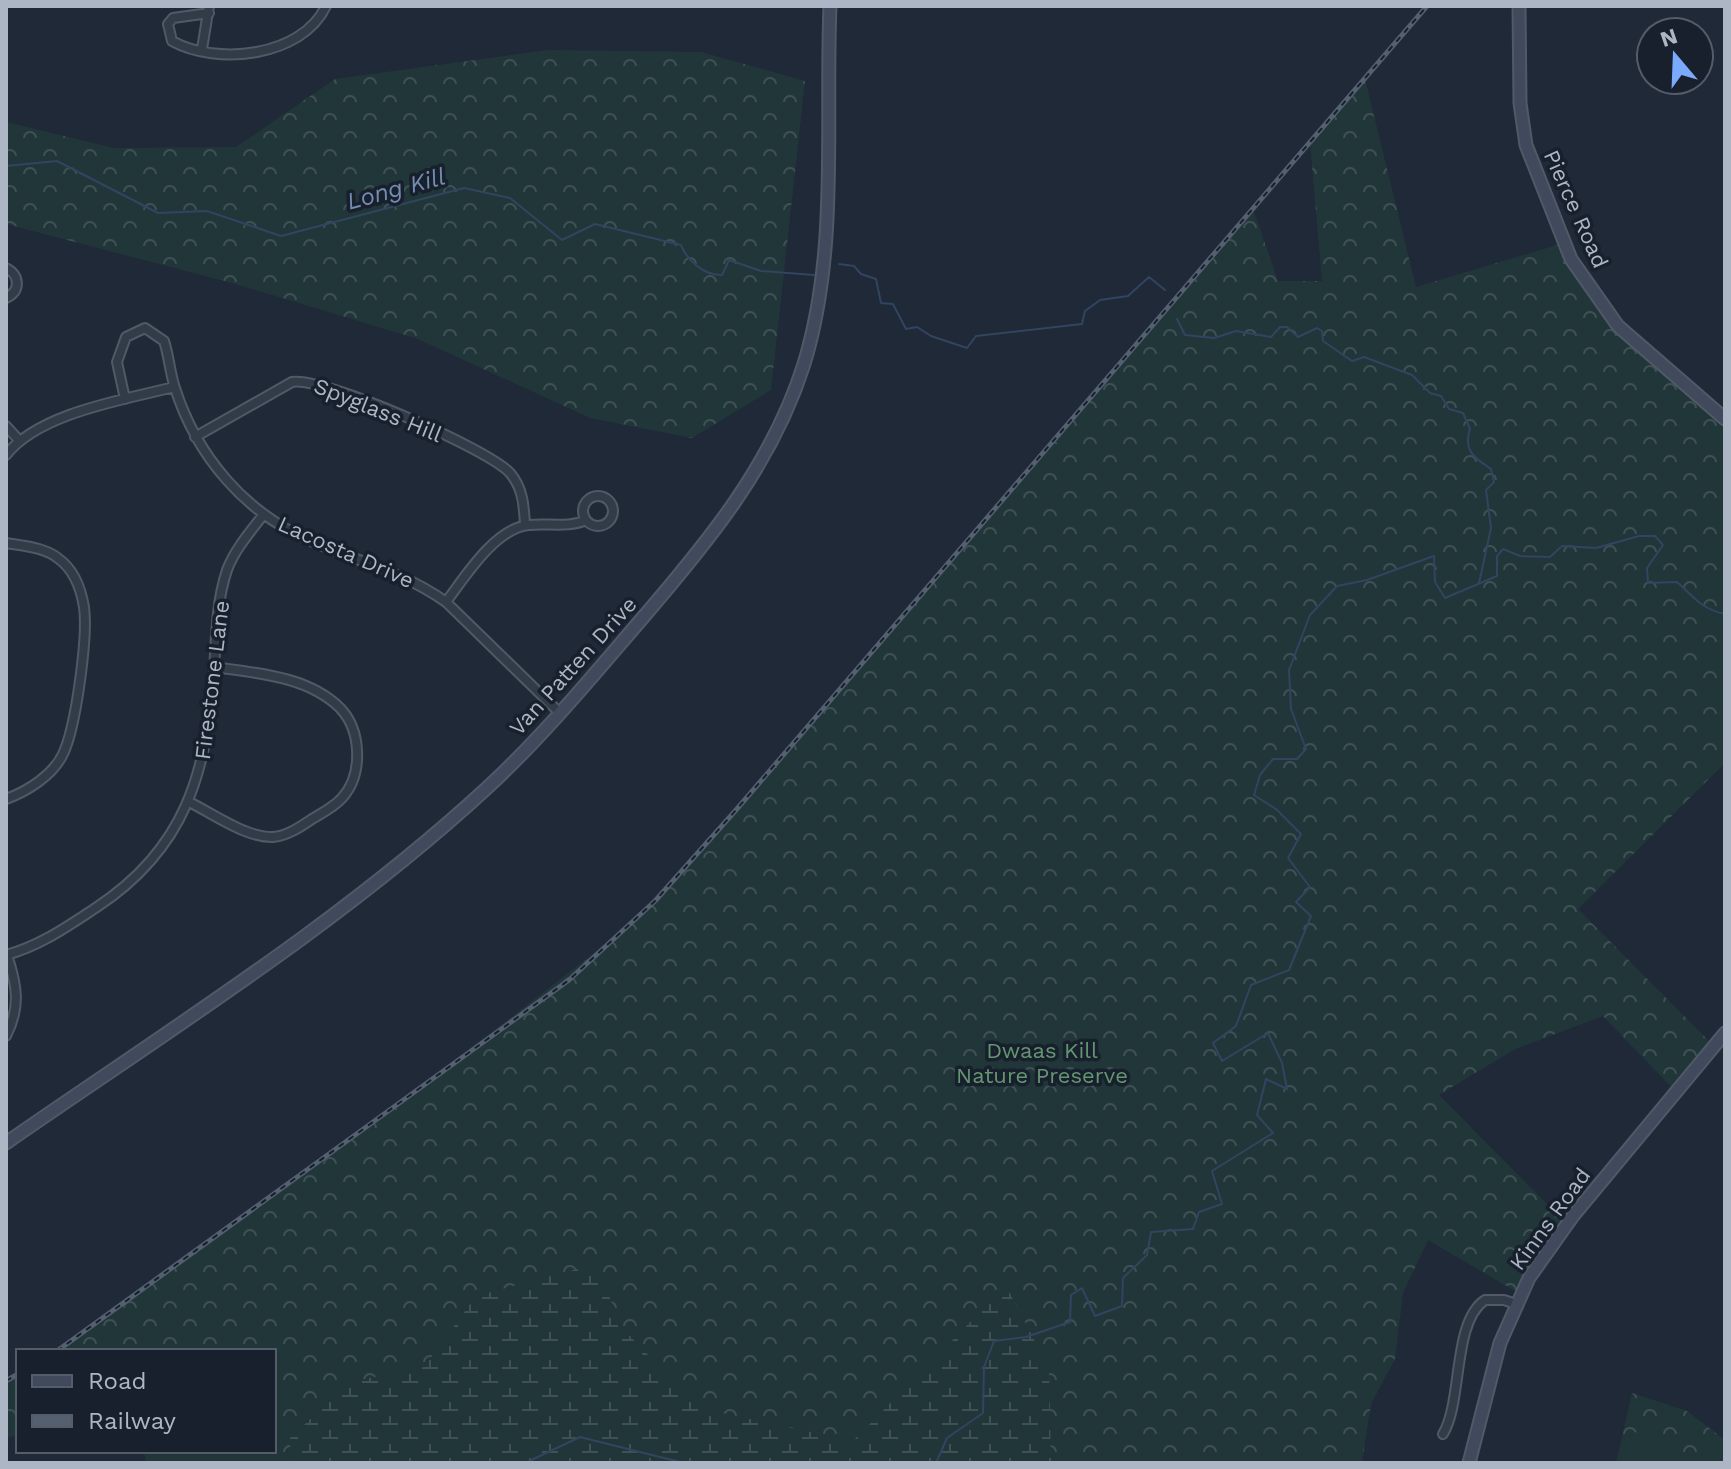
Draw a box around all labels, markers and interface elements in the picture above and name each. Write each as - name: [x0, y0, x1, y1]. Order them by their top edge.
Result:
- north arrow: [1635, 16, 1715, 96]
- text: N: [1657, 23, 1680, 52]
- street label: Pierce Road: [1539, 146, 1613, 272]
- water label: Long Kill: [344, 162, 448, 216]
- street label: Spyglass Hill: [310, 373, 446, 447]
- street label: Lacosta Drive: [274, 511, 418, 593]
- street label: Van Patten Drive: [504, 592, 642, 740]
- street label: Firestone Lane: [190, 599, 234, 761]
- park label: Dwaas Kill Nature Preserve: [956, 1038, 1128, 1088]
- street label: Kinns Road: [1505, 1163, 1595, 1275]
- legend: [16, 1349, 276, 1453]
- text: Road: [88, 1367, 147, 1395]
- text: Railway: [88, 1407, 177, 1435]

